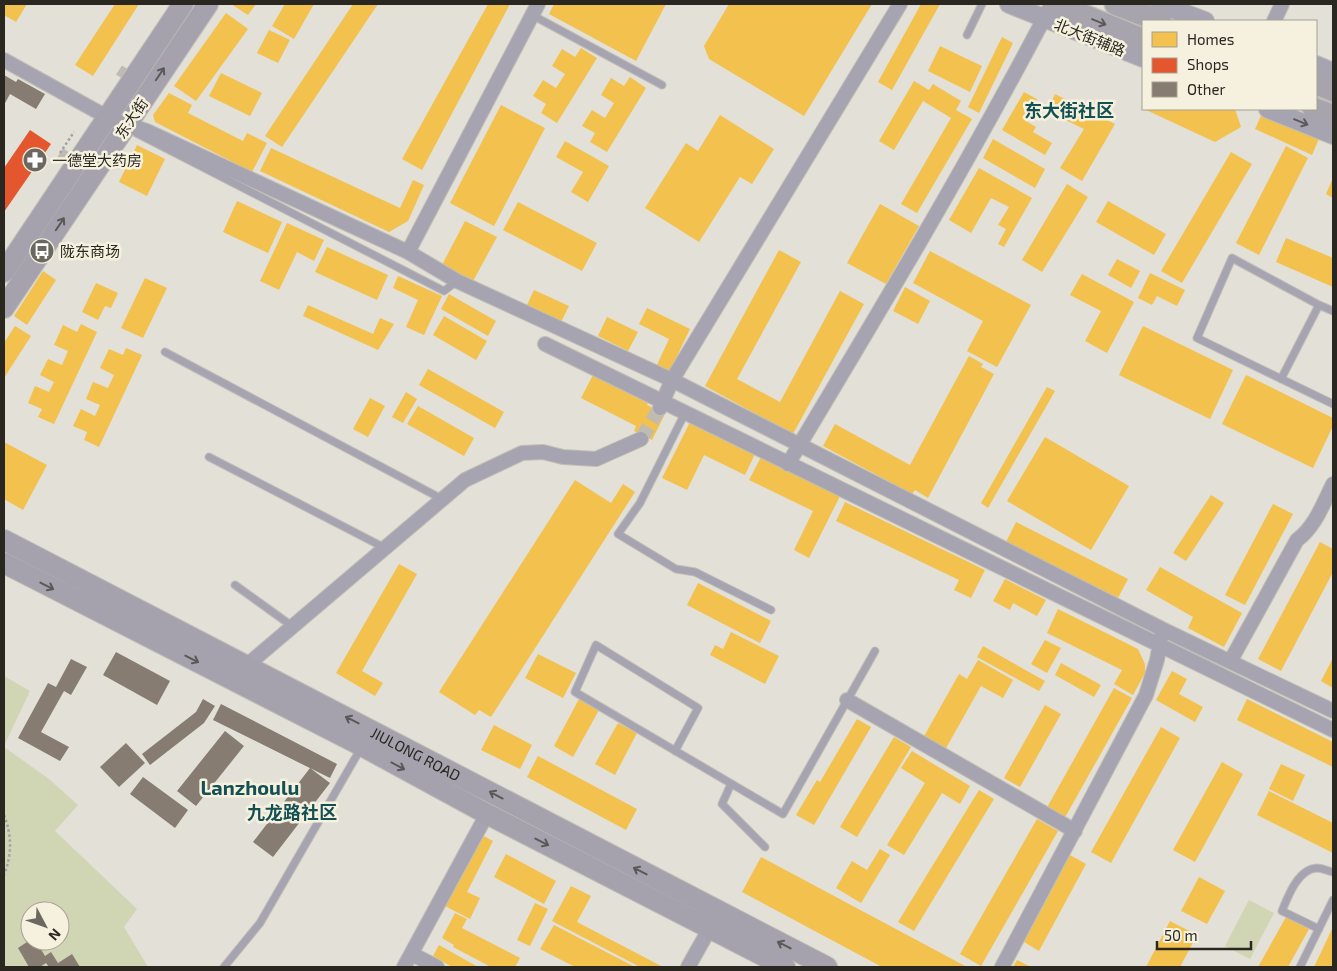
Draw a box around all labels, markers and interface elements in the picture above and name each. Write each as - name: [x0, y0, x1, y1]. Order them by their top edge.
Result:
- street label: 北大街辅路: [1052, 15, 1128, 59]
- one-way arrow: [1091, 18, 1106, 27]
- legend: [1142, 20, 1317, 110]
- text: Homes: [1187, 30, 1234, 48]
- text: Shops: [1187, 55, 1229, 73]
- one-way arrow: [155, 68, 165, 82]
- text: Other: [1187, 80, 1226, 98]
- street label: 东大街: [111, 94, 151, 142]
- district label: 东大街社区: [1024, 99, 1114, 121]
- one-way arrow: [1292, 118, 1308, 127]
- pharmacy icon: 一德堂大药房: [22, 147, 48, 173]
- place label: 一德堂大药房: [52, 151, 142, 169]
- one-way arrow: [55, 217, 65, 231]
- bus stop icon: 陇东商场: [29, 238, 55, 264]
- place label: 陇东商场: [60, 242, 120, 260]
- one-way arrow: [39, 582, 54, 591]
- one-way arrow: [184, 655, 199, 664]
- one-way arrow: [344, 715, 359, 725]
- street label: JIULONG ROAD: [368, 723, 464, 784]
- one-way arrow: [391, 761, 406, 771]
- district label: Lanzhoulu: [201, 775, 299, 799]
- one-way arrow: [488, 790, 503, 800]
- district label: 九龙路社区: [247, 801, 337, 823]
- one-way arrow: [534, 838, 549, 847]
- one-way arrow: [633, 865, 647, 875]
- north arrow: [20, 901, 70, 951]
- scale bar: [1157, 918, 1251, 950]
- text: N: [45, 925, 65, 944]
- text: 50 m: [1164, 926, 1198, 944]
- one-way arrow: [777, 940, 792, 949]

